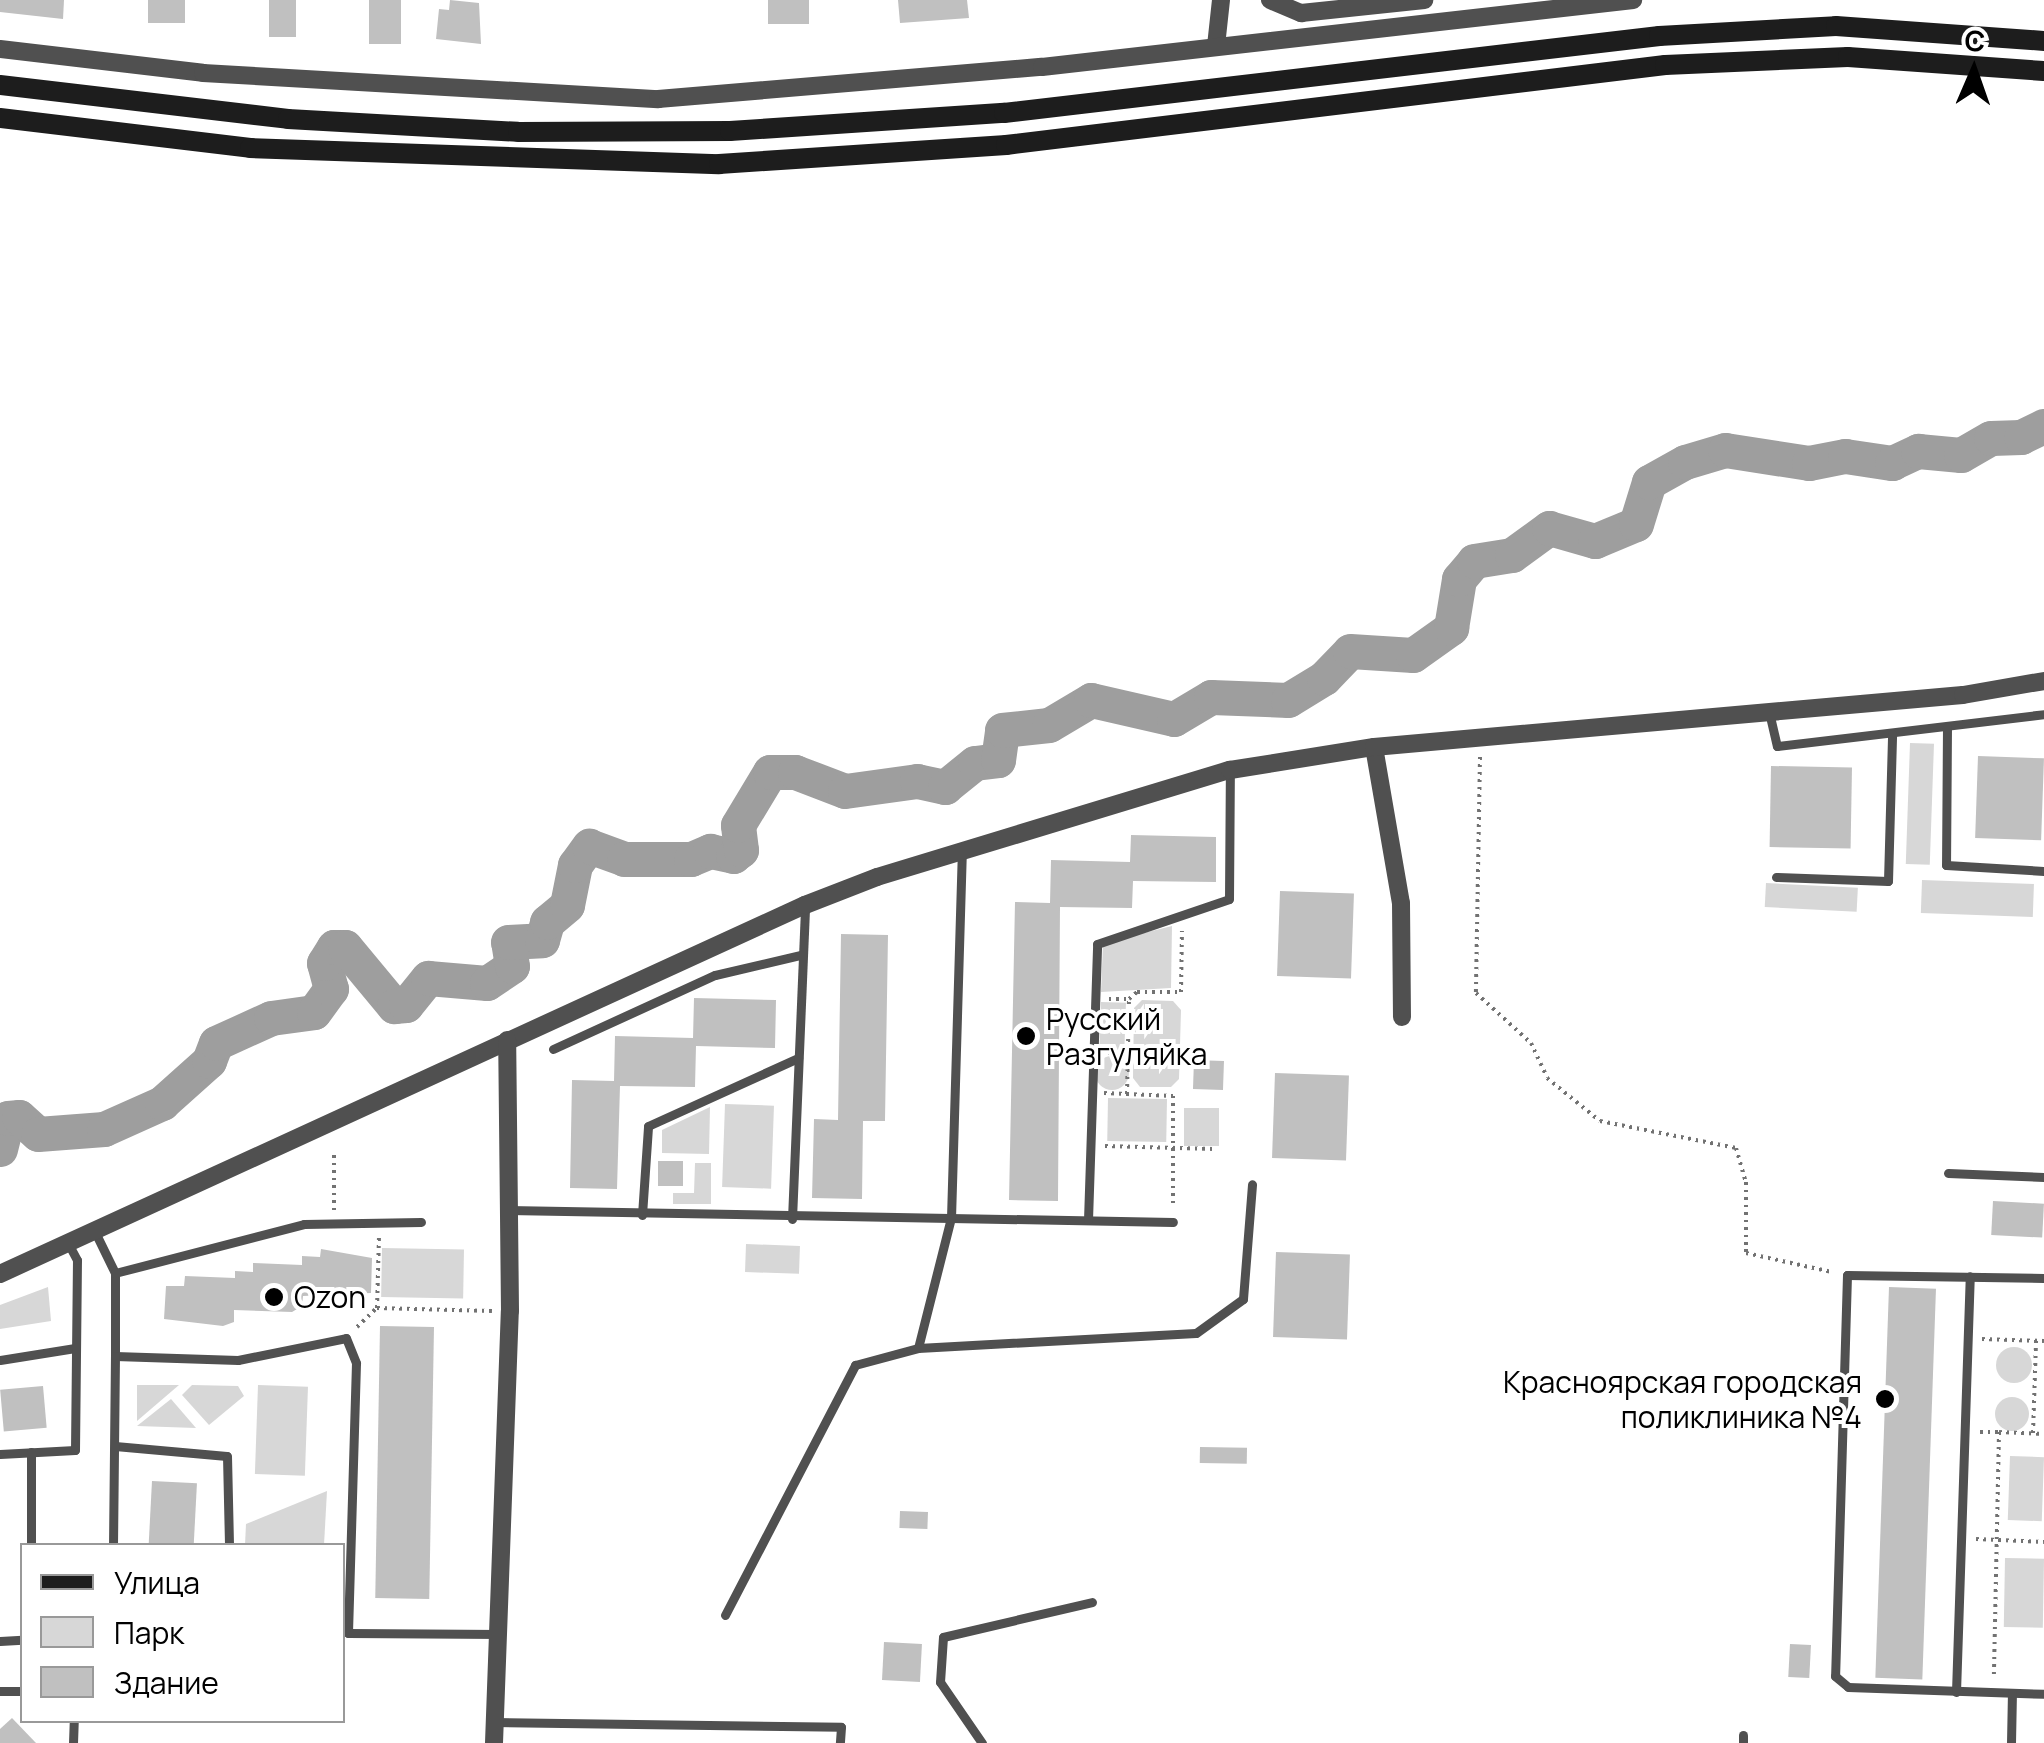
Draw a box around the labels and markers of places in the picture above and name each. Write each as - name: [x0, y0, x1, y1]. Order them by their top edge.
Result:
- place label: Русский Разгуляйка: [1046, 1001, 1207, 1072]
- marker: Русский Разгуляйка: [1015, 1025, 1037, 1047]
- place label: Ozon: [294, 1279, 366, 1315]
- marker: Ozon: [263, 1286, 285, 1308]
- place label: Красноярская городская поликлиника №4: [1503, 1364, 1862, 1434]
- marker: Красноярская городская поликлиника №4: [1872, 1386, 1898, 1412]

